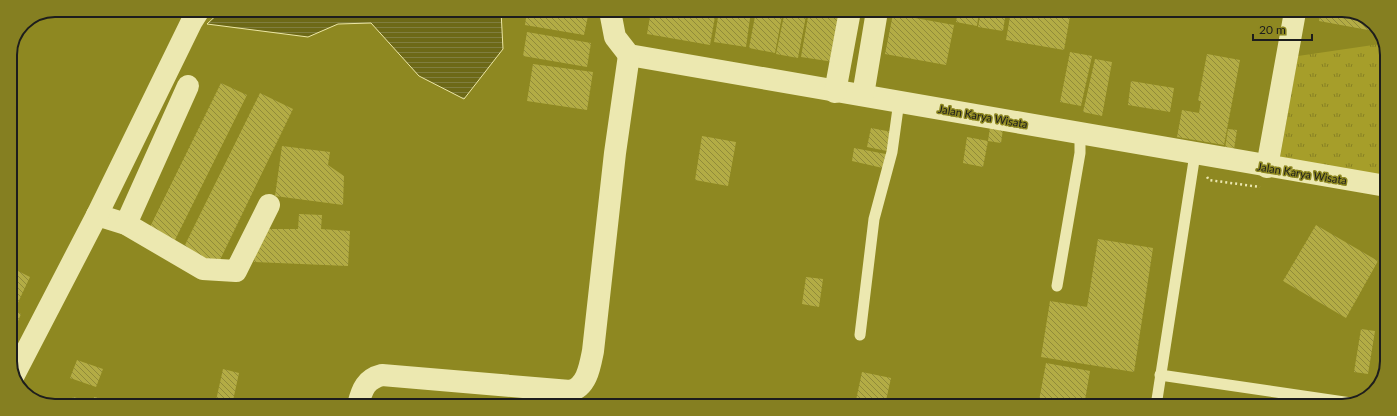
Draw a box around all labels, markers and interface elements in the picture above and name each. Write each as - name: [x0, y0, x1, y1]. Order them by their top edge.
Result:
- scale bar: [1253, 16, 1312, 42]
- text: 20 m: [1259, 22, 1286, 37]
- street label: Jalan Karya Wisata: [937, 102, 1029, 130]
- street label: Jalan Karya Wisata: [1256, 159, 1348, 187]

